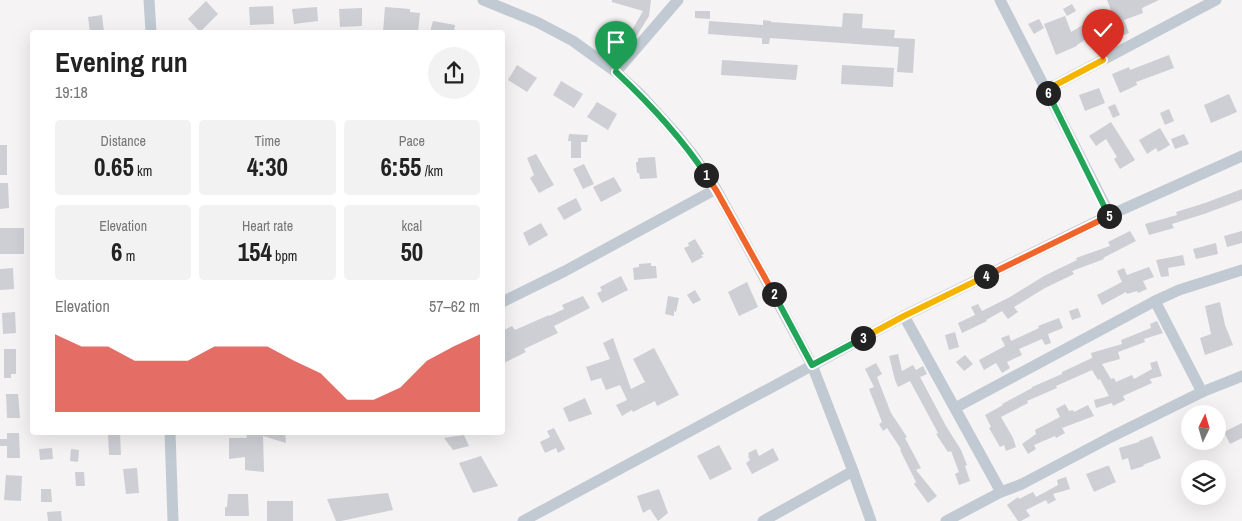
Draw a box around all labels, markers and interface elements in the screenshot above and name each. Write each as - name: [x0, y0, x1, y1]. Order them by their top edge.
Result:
- pin: [1082, 9, 1124, 60]
- icon: check: [1089, 16, 1117, 44]
- pin: [595, 21, 637, 72]
- icon: arrive: [602, 28, 630, 56]
- text: Evening run: [55, 43, 188, 81]
- button: share: [428, 47, 480, 99]
- pin: 6: [1036, 80, 1060, 106]
- text: 19:18: [55, 81, 88, 103]
- text: 6: [1045, 84, 1052, 102]
- text: Distance: [101, 132, 146, 150]
- text: Time: [255, 132, 280, 150]
- text: Pace: [399, 132, 425, 150]
- text: 0.65: [94, 150, 134, 184]
- text: 4:30: [247, 150, 288, 184]
- text: 6:55: [380, 150, 421, 184]
- text: km: [134, 162, 152, 180]
- text: /km: [421, 162, 443, 180]
- pin: 1: [694, 162, 718, 188]
- text: 1: [703, 166, 710, 184]
- pin: 5: [1096, 204, 1122, 228]
- text: 5: [1106, 207, 1113, 225]
- text: Elevation: [99, 217, 147, 235]
- text: Heart rate: [242, 217, 293, 235]
- text: kcal: [402, 217, 422, 235]
- text: 6: [111, 235, 122, 269]
- text: 154: [238, 235, 272, 269]
- text: 50: [400, 235, 423, 269]
- text: m: [122, 247, 135, 265]
- text: bpm: [272, 247, 297, 265]
- pin: 4: [974, 264, 998, 288]
- text: 4: [983, 267, 990, 285]
- pin: 2: [762, 282, 786, 306]
- text: 2: [771, 285, 778, 303]
- text: Elevation: [55, 295, 110, 317]
- text: 57–62 m: [429, 295, 480, 317]
- pin: 3: [850, 326, 876, 350]
- text: 3: [860, 329, 867, 347]
- north arrow: [1181, 405, 1226, 450]
- map controls: [1181, 405, 1226, 505]
- button: layers: [1181, 460, 1226, 505]

